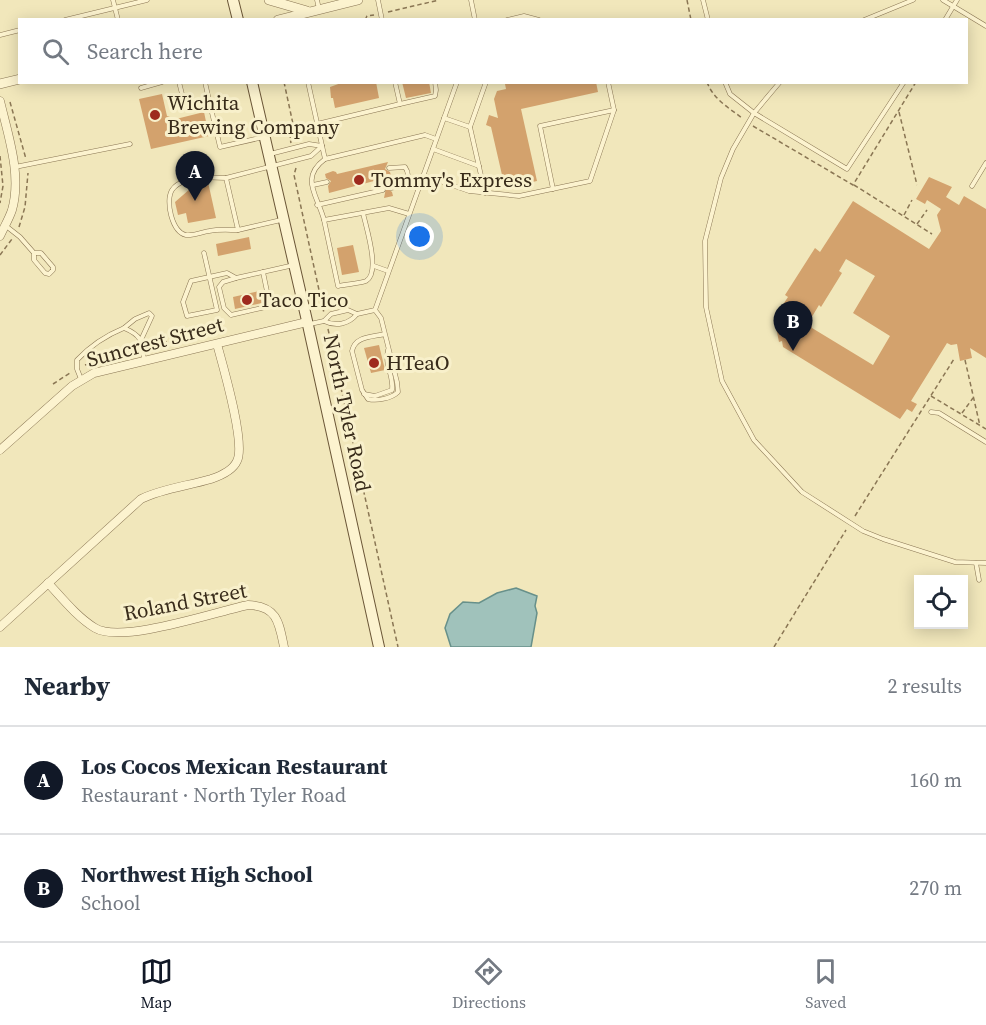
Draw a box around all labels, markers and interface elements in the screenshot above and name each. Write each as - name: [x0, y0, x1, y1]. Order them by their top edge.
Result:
- search box: [18, 18, 968, 84]
- icon: search: [39, 35, 72, 68]
- text: Search here: [87, 36, 203, 66]
- place label: Wichita Brewing Company: [167, 88, 339, 141]
- marker: Wichita Brewing Company: [148, 108, 162, 122]
- pin: A: [176, 152, 214, 201]
- place label: Tommy's Express: [371, 165, 532, 194]
- marker: Tommy's Express: [352, 173, 366, 187]
- your location: [405, 222, 434, 251]
- place label: Taco Tico: [259, 285, 348, 314]
- marker: Taco Tico: [240, 293, 254, 307]
- pin: B: [774, 302, 812, 351]
- street label: Suncrest Street: [83, 309, 227, 374]
- street label: North Tyler Road: [317, 331, 378, 494]
- place label: HTeaO: [386, 348, 450, 377]
- marker: HTeaO: [367, 356, 381, 370]
- street label: Roland Street: [121, 575, 249, 628]
- map controls: [914, 575, 968, 629]
- button: locate: [914, 575, 968, 629]
- text: Nearby: [24, 668, 110, 704]
- text: 2 results: [887, 672, 962, 700]
- text: Los Cocos Mexican Restaurant: [81, 751, 387, 781]
- text: A: [37, 766, 50, 794]
- text: 160 m: [909, 766, 962, 794]
- text: Restaurant · North Tyler Road: [81, 781, 346, 809]
- text: Northwest High School: [81, 859, 313, 889]
- text: B: [37, 874, 50, 902]
- text: 270 m: [909, 874, 962, 902]
- text: School: [81, 889, 141, 917]
- tab: Map: [140, 955, 173, 1013]
- tab: Directions: [452, 955, 526, 1013]
- tab: Saved: [805, 955, 846, 1013]

